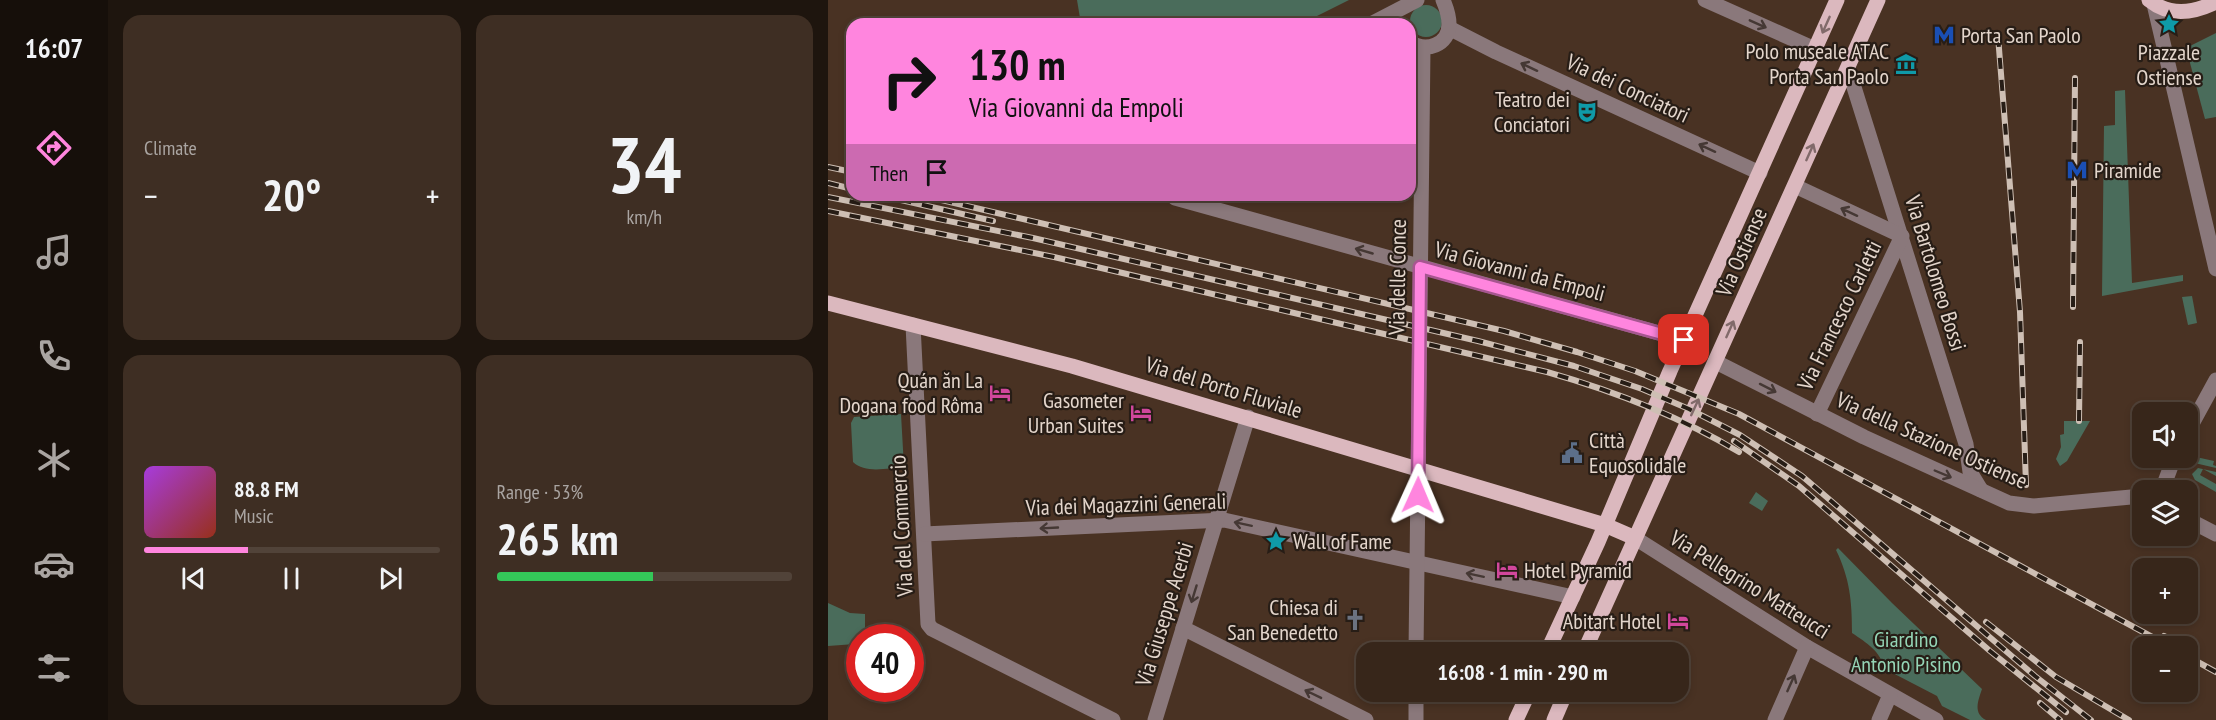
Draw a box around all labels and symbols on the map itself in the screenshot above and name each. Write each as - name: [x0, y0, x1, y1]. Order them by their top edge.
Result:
- place icon: Piazzale Ostiense: [2157, 12, 2181, 36]
- one-way arrow: [1819, 15, 1831, 33]
- one-way arrow: [1749, 19, 1767, 30]
- place label: Porta San Paolo: [1961, 21, 2081, 49]
- metro station icon: Porta San Paolo: [1932, 23, 1956, 47]
- place label: Polo museale ATAC Porta San Paolo: [1746, 37, 1889, 90]
- place label: Piazzale Ostiense: [2136, 38, 2202, 91]
- street label: Via dei Conciatori: [1561, 47, 1694, 129]
- museum icon: Polo museale ATAC Porta San Paolo: [1894, 52, 1918, 76]
- one-way arrow: [1521, 61, 1539, 73]
- place label: Teatro dei Conciatori: [1494, 85, 1570, 138]
- theatre icon: Teatro dei Conciatori: [1575, 100, 1599, 124]
- one-way arrow: [1698, 142, 1716, 154]
- one-way arrow: [1805, 143, 1817, 161]
- place label: Piramide: [2094, 156, 2161, 184]
- metro station icon: Piramide: [2065, 158, 2089, 182]
- street label: Via Bartolomeo Bossi: [1899, 191, 1973, 354]
- street label: Via Ostiense: [1709, 203, 1773, 302]
- one-way arrow: [1840, 205, 1858, 217]
- street label: Via delle Conce: [1382, 219, 1412, 336]
- street label: Via Giovanni da Empoli: [1431, 235, 1608, 307]
- street label: Via Francesco Carletti: [1790, 235, 1887, 395]
- one-way arrow: [1355, 245, 1374, 256]
- pin: [1658, 314, 1709, 365]
- one-way arrow: [1725, 321, 1737, 339]
- street label: Via del Porto Fluviale: [1141, 350, 1306, 424]
- place label: Quán ăn La Dogana food Rôma: [840, 366, 983, 419]
- hotel icon: Quán ăn La Dogana food Rôma: [988, 381, 1012, 405]
- one-way arrow: [1759, 383, 1777, 395]
- street label: Via della Stazione Ostiense: [1831, 385, 2032, 495]
- place label: Gasometer Urban Suites: [1028, 386, 1124, 439]
- one-way arrow: [1690, 399, 1702, 417]
- hotel icon: Gasometer Urban Suites: [1129, 401, 1153, 425]
- place label: Città Equosolidale: [1589, 426, 1686, 479]
- public building icon: Città Equosolidale: [1560, 441, 1584, 465]
- street label: Via del Commercio: [883, 455, 919, 598]
- position arrow: [1386, 463, 1450, 527]
- one-way arrow: [1934, 469, 1952, 480]
- street label: Via dei Magazzini Generali: [1024, 487, 1227, 522]
- one-way arrow: [1234, 518, 1254, 529]
- one-way arrow: [1040, 523, 1060, 534]
- street label: Via Pellegrino Matteucci: [1664, 523, 1835, 645]
- place label: Wall of Fame: [1293, 527, 1392, 555]
- place icon: Wall of Fame: [1264, 529, 1288, 553]
- street label: Via Giuseppe Acerbi: [1128, 538, 1199, 691]
- place label: Hotel Pyramid: [1524, 556, 1632, 584]
- hotel icon: Hotel Pyramid: [1495, 558, 1519, 582]
- one-way arrow: [1466, 569, 1485, 581]
- one-way arrow: [1188, 584, 1199, 603]
- place label: Chiesa di San Benedetto: [1227, 593, 1338, 646]
- place label: Abitart Hotel: [1563, 607, 1662, 635]
- church icon: Chiesa di San Benedetto: [1343, 608, 1367, 632]
- hotel icon: Abitart Hotel: [1666, 609, 1690, 633]
- speed limit sign: 40: [846, 624, 924, 702]
- park label: Giardino Antonio Pisino: [1851, 625, 1961, 678]
- one-way arrow: [1786, 675, 1797, 693]
- one-way arrow: [1305, 688, 1323, 699]

